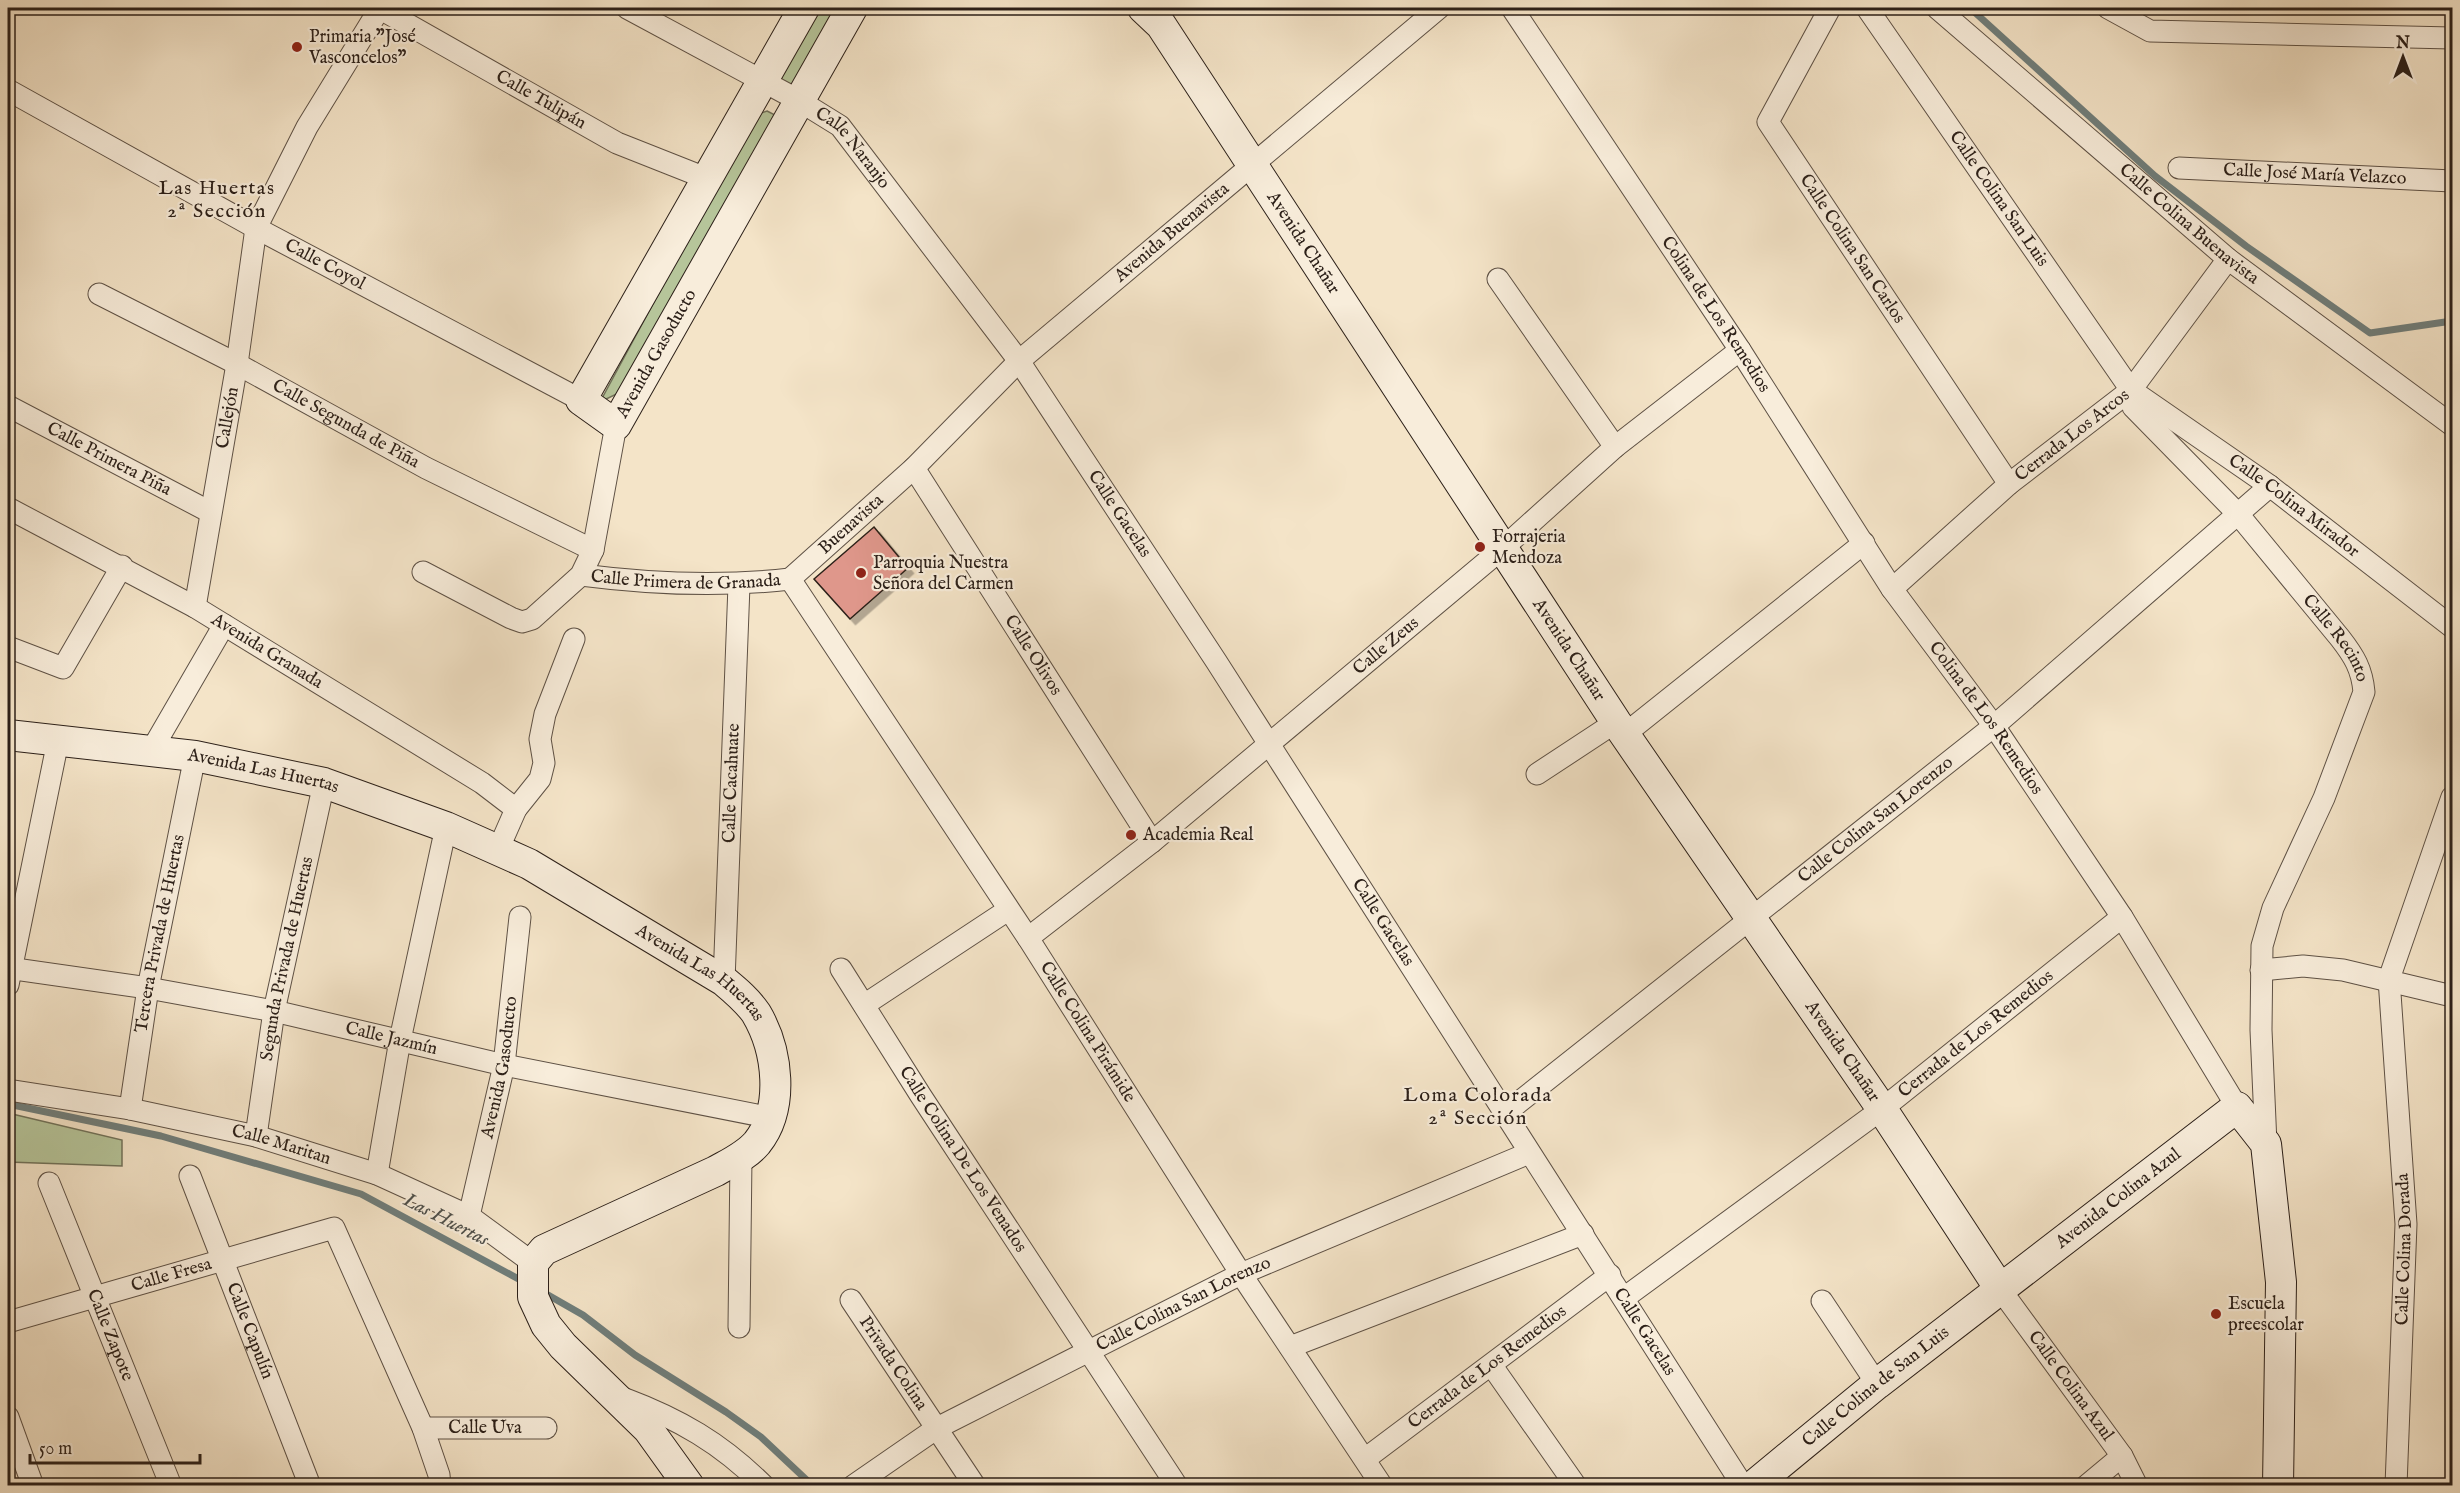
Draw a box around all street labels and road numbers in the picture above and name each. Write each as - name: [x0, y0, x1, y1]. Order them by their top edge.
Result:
- street label: Calle Tulipán: [491, 65, 590, 135]
- street label: Calle Naranjo: [811, 102, 895, 194]
- street label: Calle Colina San Luis: [1944, 126, 2054, 271]
- street label: Calle Colina Buenavista: [2114, 159, 2264, 290]
- street label: Calle José María Velazco: [2223, 159, 2407, 190]
- street label: Calle Colina San Carlos: [1794, 170, 1910, 328]
- street label: Avenida Buenavista: [1109, 177, 1234, 288]
- street label: Avenida Chañar: [1261, 186, 1345, 299]
- street label: Colina de Los Remedios: [1656, 232, 1776, 397]
- street label: Calle Coyol: [281, 234, 370, 295]
- street label: Avenida Gasoducto: [610, 285, 702, 423]
- street label: Calle Segunda de Piña: [268, 374, 424, 474]
- street label: Cerrada Los Arcos: [2010, 384, 2134, 487]
- street label: Callejón: [211, 385, 244, 450]
- street label: Calle Primera Piña: [43, 417, 175, 501]
- street label: Calle Colina Mirador: [2224, 449, 2364, 563]
- street label: Calle Gacelas: [1082, 466, 1156, 562]
- street label: Buenavista: [814, 489, 889, 560]
- street label: Calle Primera de Granada: [590, 565, 782, 595]
- street label: Calle Recinto: [2297, 590, 2374, 684]
- street label: Avenida Chañar: [1527, 593, 1611, 706]
- street label: Avenida Granada: [206, 608, 327, 694]
- street label: Calle Olivos: [999, 611, 1067, 700]
- street label: Calle Zeus: [1348, 612, 1424, 680]
- street label: Colina de Los Remedios: [1924, 637, 2048, 799]
- street label: Calle Cacahuate: [718, 723, 745, 843]
- street label: Avenida Las Huertas: [185, 744, 342, 799]
- street label: Calle Colina San Lorenzo: [1793, 751, 1958, 888]
- street label: Tercera Privada de Huertas: [130, 833, 190, 1034]
- street label: Segunda Privada de Huertas: [255, 855, 319, 1062]
- street label: Calle Gacelas: [1346, 874, 1419, 971]
- street label: Avenida Las Huertas: [631, 919, 770, 1025]
- street label: Calle Colina Pirámide: [1034, 957, 1141, 1107]
- street label: Cerrada de Los Remedios: [1893, 965, 2058, 1103]
- street label: Avenida Gasoducto: [476, 995, 523, 1142]
- street label: Avenida Chañar: [1799, 996, 1886, 1107]
- street label: Calle Jazmín: [343, 1017, 440, 1061]
- street label: Calle Colina De Los Venados: [894, 1062, 1032, 1257]
- street label: Calle Maritan: [230, 1120, 334, 1170]
- street label: Avenida Colina Azul: [2050, 1143, 2186, 1254]
- street label: Calle Colina Dorada: [2391, 1172, 2418, 1326]
- street label: Calle Colina San Lorenzo: [1092, 1251, 1274, 1357]
- street label: Calle Fresa: [128, 1252, 215, 1297]
- street label: Calle Capulín: [221, 1279, 279, 1383]
- street label: Calle Gacelas: [1608, 1284, 1681, 1380]
- street label: Calle Zapote: [81, 1286, 139, 1384]
- street label: Cerrada de Los Remedios: [1403, 1300, 1571, 1434]
- street label: Privada Colina: [854, 1312, 933, 1415]
- street label: Calle Colina de San Luis: [1797, 1321, 1954, 1452]
- street label: Calle Colina Azul: [2023, 1326, 2119, 1446]
- street label: Calle Uva: [448, 1417, 522, 1440]

